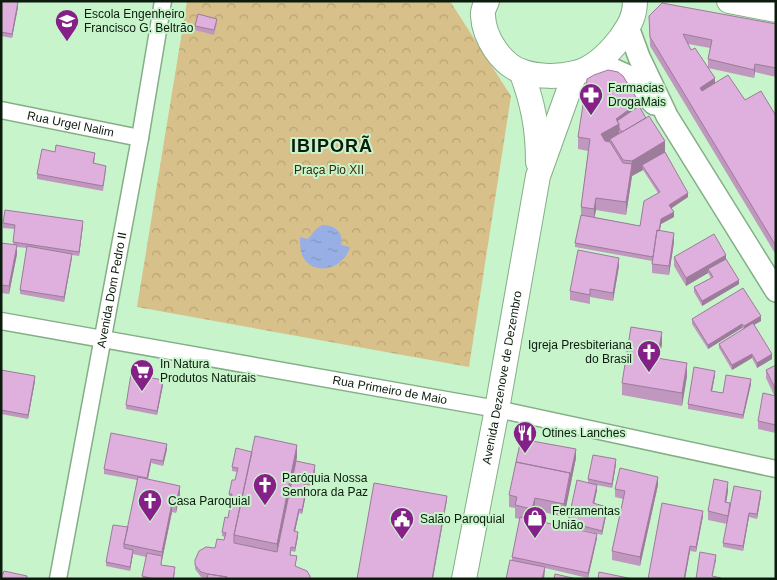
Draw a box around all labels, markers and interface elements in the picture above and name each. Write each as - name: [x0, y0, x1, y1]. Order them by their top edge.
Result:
- place label: Escola Engenheiro Francisco G. Beltrão: [84, 7, 194, 35]
- school or university icon: Escola Engenheiro Francisco G. Beltrão: [54, 8, 80, 42]
- place label: Farmacias DrogaMais: [608, 81, 666, 109]
- pharmacy icon: Farmacias DrogaMais: [578, 82, 604, 116]
- street label: Rua Urgel Nalim: [26, 108, 115, 140]
- district label: IBIPORÃ: [291, 135, 373, 156]
- park label: Praça Pio XII: [294, 163, 364, 177]
- street label: Avenida Dom Pedro II: [94, 231, 129, 349]
- street label: Avenida Dezenove de Dezembro: [479, 289, 525, 466]
- place label: Igreja Presbiteriana do Brasil: [528, 338, 632, 366]
- church icon: Igreja Presbiteriana do Brasil: [636, 339, 662, 373]
- place label: In Natura Produtos Naturais: [160, 357, 256, 385]
- supermarket icon: In Natura Produtos Naturais: [129, 358, 155, 392]
- street label: Rua Primeiro de Maio: [331, 373, 449, 407]
- restaurant icon: Otines Lanches: [512, 420, 538, 454]
- place label: Otines Lanches: [542, 426, 625, 440]
- place label: Paróquia Nossa Senhora da Paz: [282, 471, 368, 499]
- church icon: Paróquia Nossa Senhora da Paz: [252, 472, 278, 506]
- church icon: Casa Paroquial: [137, 488, 163, 522]
- place label: Casa Paroquial: [168, 494, 250, 508]
- place label: Ferramentas União: [552, 504, 620, 532]
- shop icon: Ferramentas União: [522, 505, 548, 539]
- public building icon: Salão Paroquial: [389, 506, 415, 540]
- place label: Salão Paroquial: [420, 512, 505, 526]

